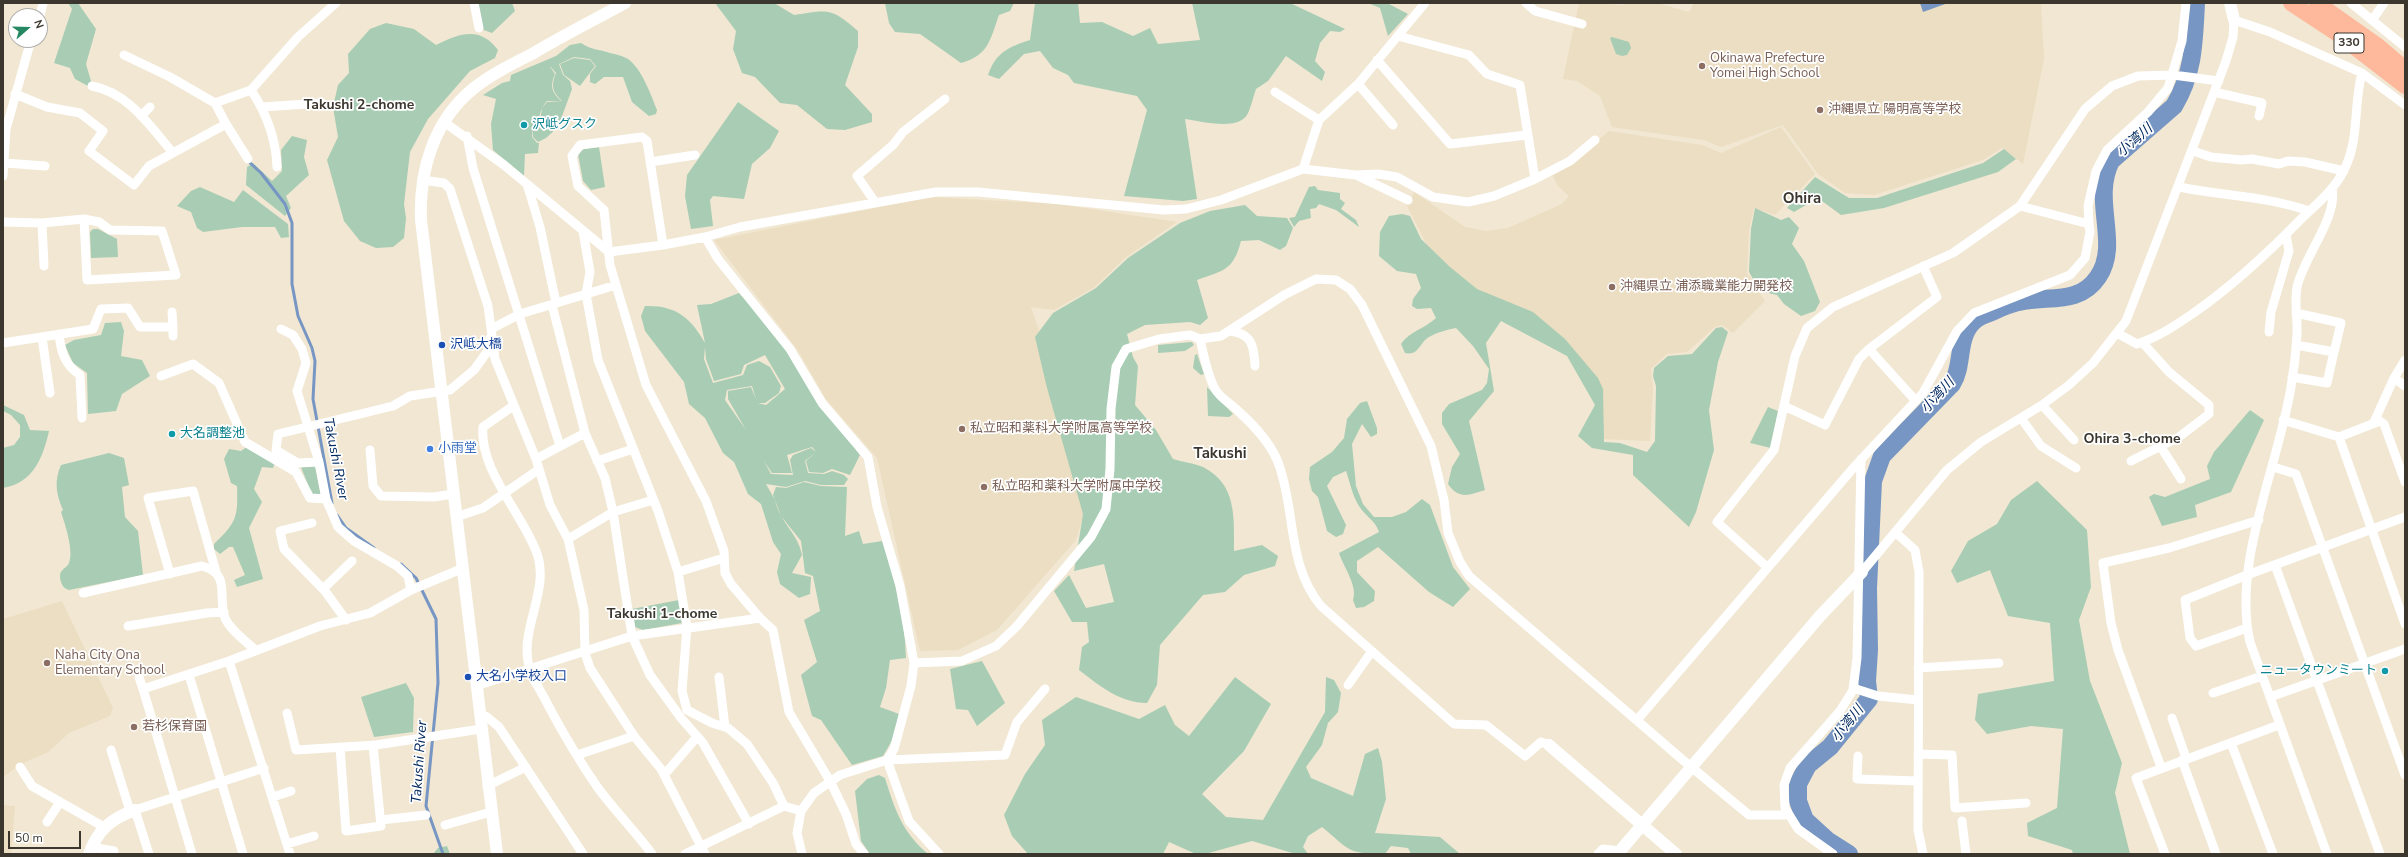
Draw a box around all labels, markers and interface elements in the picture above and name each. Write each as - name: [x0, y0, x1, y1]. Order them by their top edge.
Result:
- north arrow: [8, 8, 48, 48]
- text: N: [30, 18, 47, 30]
- road number: 330: [2334, 33, 2364, 53]
- place label: Okinawa Prefecture Yomei High School: [1710, 51, 1825, 82]
- marker: Okinawa Prefecture Yomei High School: [1697, 61, 1707, 71]
- district label: Takushi 2-chome: [304, 98, 414, 114]
- place label: 沖縄県立 陽明高等学校: [1828, 102, 1961, 118]
- marker: 沖縄県立 陽明高等学校: [1815, 105, 1825, 115]
- place label: 沢岻グスク: [532, 117, 597, 133]
- marker: 沢岻グスク: [519, 120, 529, 130]
- water label: 小湾川: [2114, 121, 2156, 161]
- district label: Ohira: [1783, 190, 1821, 208]
- place label: 沖縄県立 浦添職業能力開発校: [1620, 279, 1792, 295]
- marker: 沖縄県立 浦添職業能力開発校: [1607, 282, 1617, 292]
- place label: 沢岻大橋: [450, 337, 502, 353]
- marker: 沢岻大橋: [437, 340, 447, 350]
- water label: 小湾川: [1918, 375, 1958, 417]
- water label: Takushi River: [319, 416, 351, 502]
- place label: 私立昭和薬科大学附属高等学校: [970, 421, 1152, 437]
- marker: 私立昭和薬科大学附属高等学校: [957, 424, 967, 434]
- place label: 大名調整池: [180, 426, 245, 442]
- marker: 大名調整池: [167, 429, 177, 439]
- district label: Ohira 3-chome: [2083, 432, 2181, 448]
- place label: 小雨堂: [438, 441, 477, 457]
- marker: 小雨堂: [425, 444, 435, 454]
- district label: Takushi: [1194, 445, 1246, 463]
- place label: 私立昭和薬科大学附属中学校: [992, 479, 1161, 495]
- marker: 私立昭和薬科大学附属中学校: [979, 482, 989, 492]
- district label: Takushi 1-chome: [607, 607, 717, 623]
- place label: Naha City Ona Elementary School: [55, 648, 165, 679]
- marker: Naha City Ona Elementary School: [42, 658, 52, 668]
- place label: ニュータウンミート: [2260, 663, 2377, 679]
- marker: ニュータウンミート: [2380, 666, 2390, 676]
- place label: 大名小学校入口: [476, 669, 567, 685]
- marker: 大名小学校入口: [463, 672, 473, 682]
- water label: 小湾川: [1828, 702, 1868, 746]
- place label: 若杉保育園: [142, 719, 207, 735]
- water label: Takushi River: [409, 720, 431, 804]
- marker: 若杉保育園: [129, 722, 139, 732]
- scale bar: [10, 823, 83, 849]
- text: 50 m: [15, 830, 43, 846]

